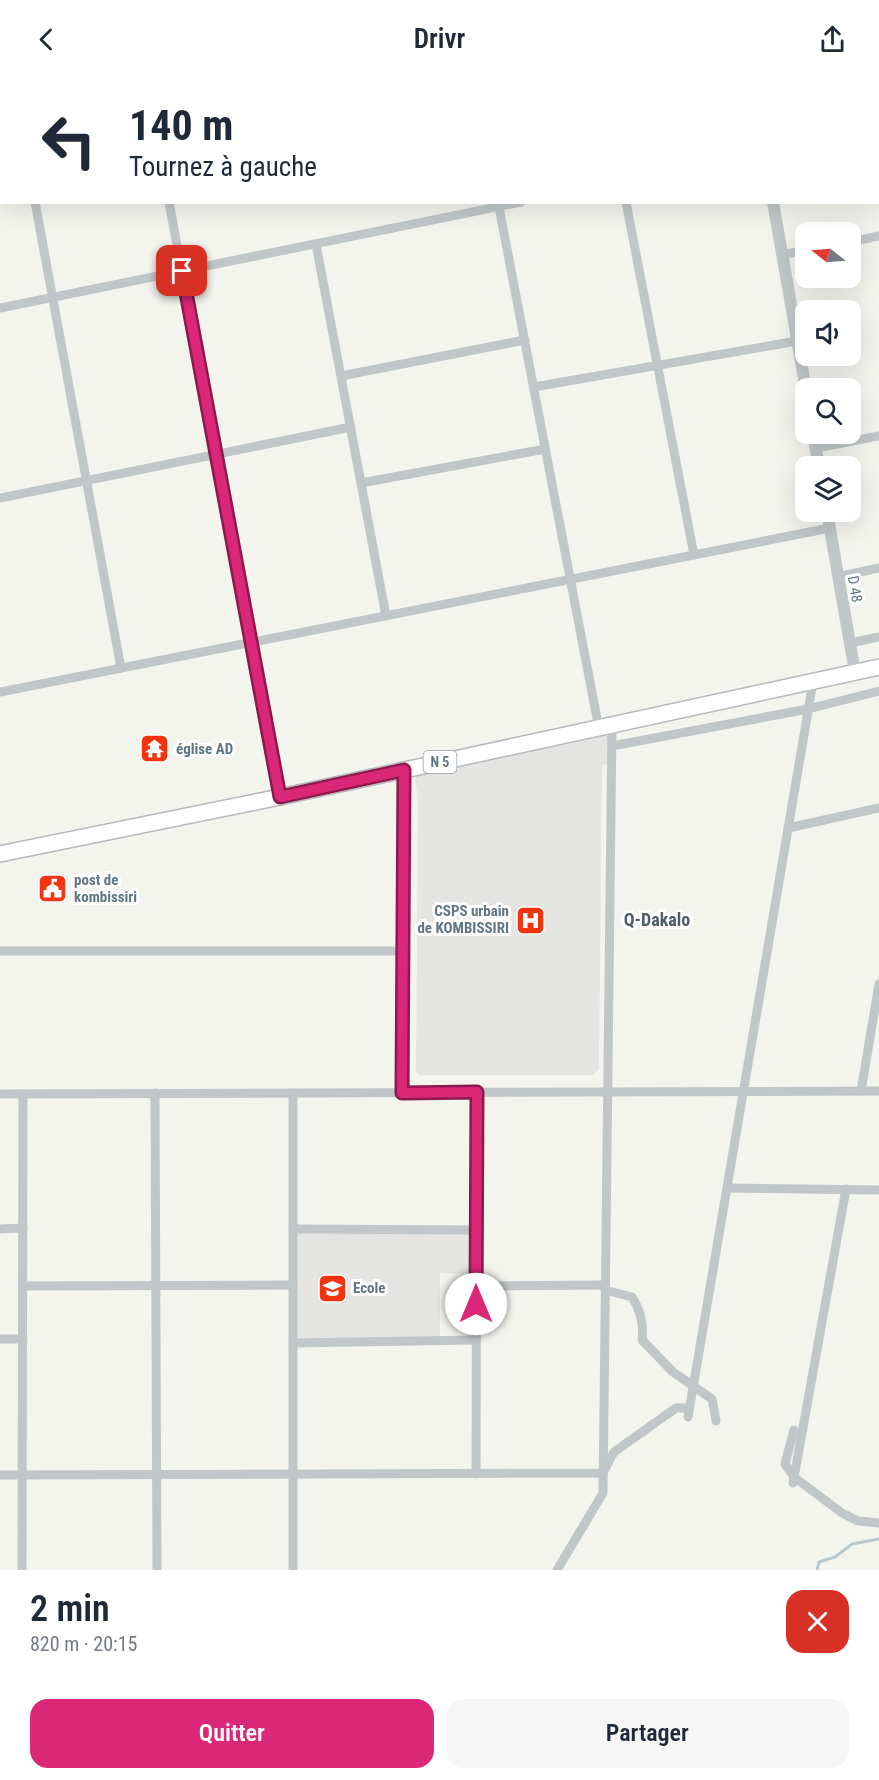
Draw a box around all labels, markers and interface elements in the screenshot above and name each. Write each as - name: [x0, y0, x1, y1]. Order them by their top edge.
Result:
- icon: back: [30, 23, 63, 56]
- text: Drivr: [414, 23, 465, 55]
- icon: share: [816, 23, 849, 56]
- text: 140 m: [129, 101, 234, 150]
- icon: left: [30, 102, 108, 180]
- text: Tournez à gauche: [129, 151, 317, 183]
- north arrow: [795, 222, 861, 288]
- map controls: [795, 222, 861, 522]
- pin: [156, 245, 207, 296]
- icon: arrive: [165, 254, 198, 287]
- button: sound: [795, 300, 861, 366]
- button: search: [795, 378, 861, 444]
- button: layers: [795, 456, 861, 522]
- street label: D 48: [844, 574, 866, 604]
- temple icon: église AD: [139, 733, 171, 765]
- place label: église AD: [176, 740, 233, 758]
- road number: N 5: [424, 751, 456, 773]
- place label: post de kombissiri: [74, 871, 137, 906]
- public building icon: post de kombissiri: [37, 873, 69, 905]
- place label: CSPS urbain de KOMBISSIRI: [417, 902, 509, 937]
- hospital icon: CSPS urbain de KOMBISSIRI: [514, 904, 546, 936]
- district label: Q-Dakalo: [624, 909, 690, 930]
- school or university icon: Ecole: [316, 1272, 348, 1304]
- position arrow: [444, 1272, 508, 1336]
- place label: Ecole: [353, 1279, 386, 1297]
- text: 2 min: [30, 1588, 110, 1630]
- button: close: [786, 1590, 849, 1653]
- text: 820 m · 20:15: [30, 1632, 137, 1656]
- button: Quitter: [30, 1699, 434, 1768]
- button: Partager: [446, 1699, 849, 1768]

